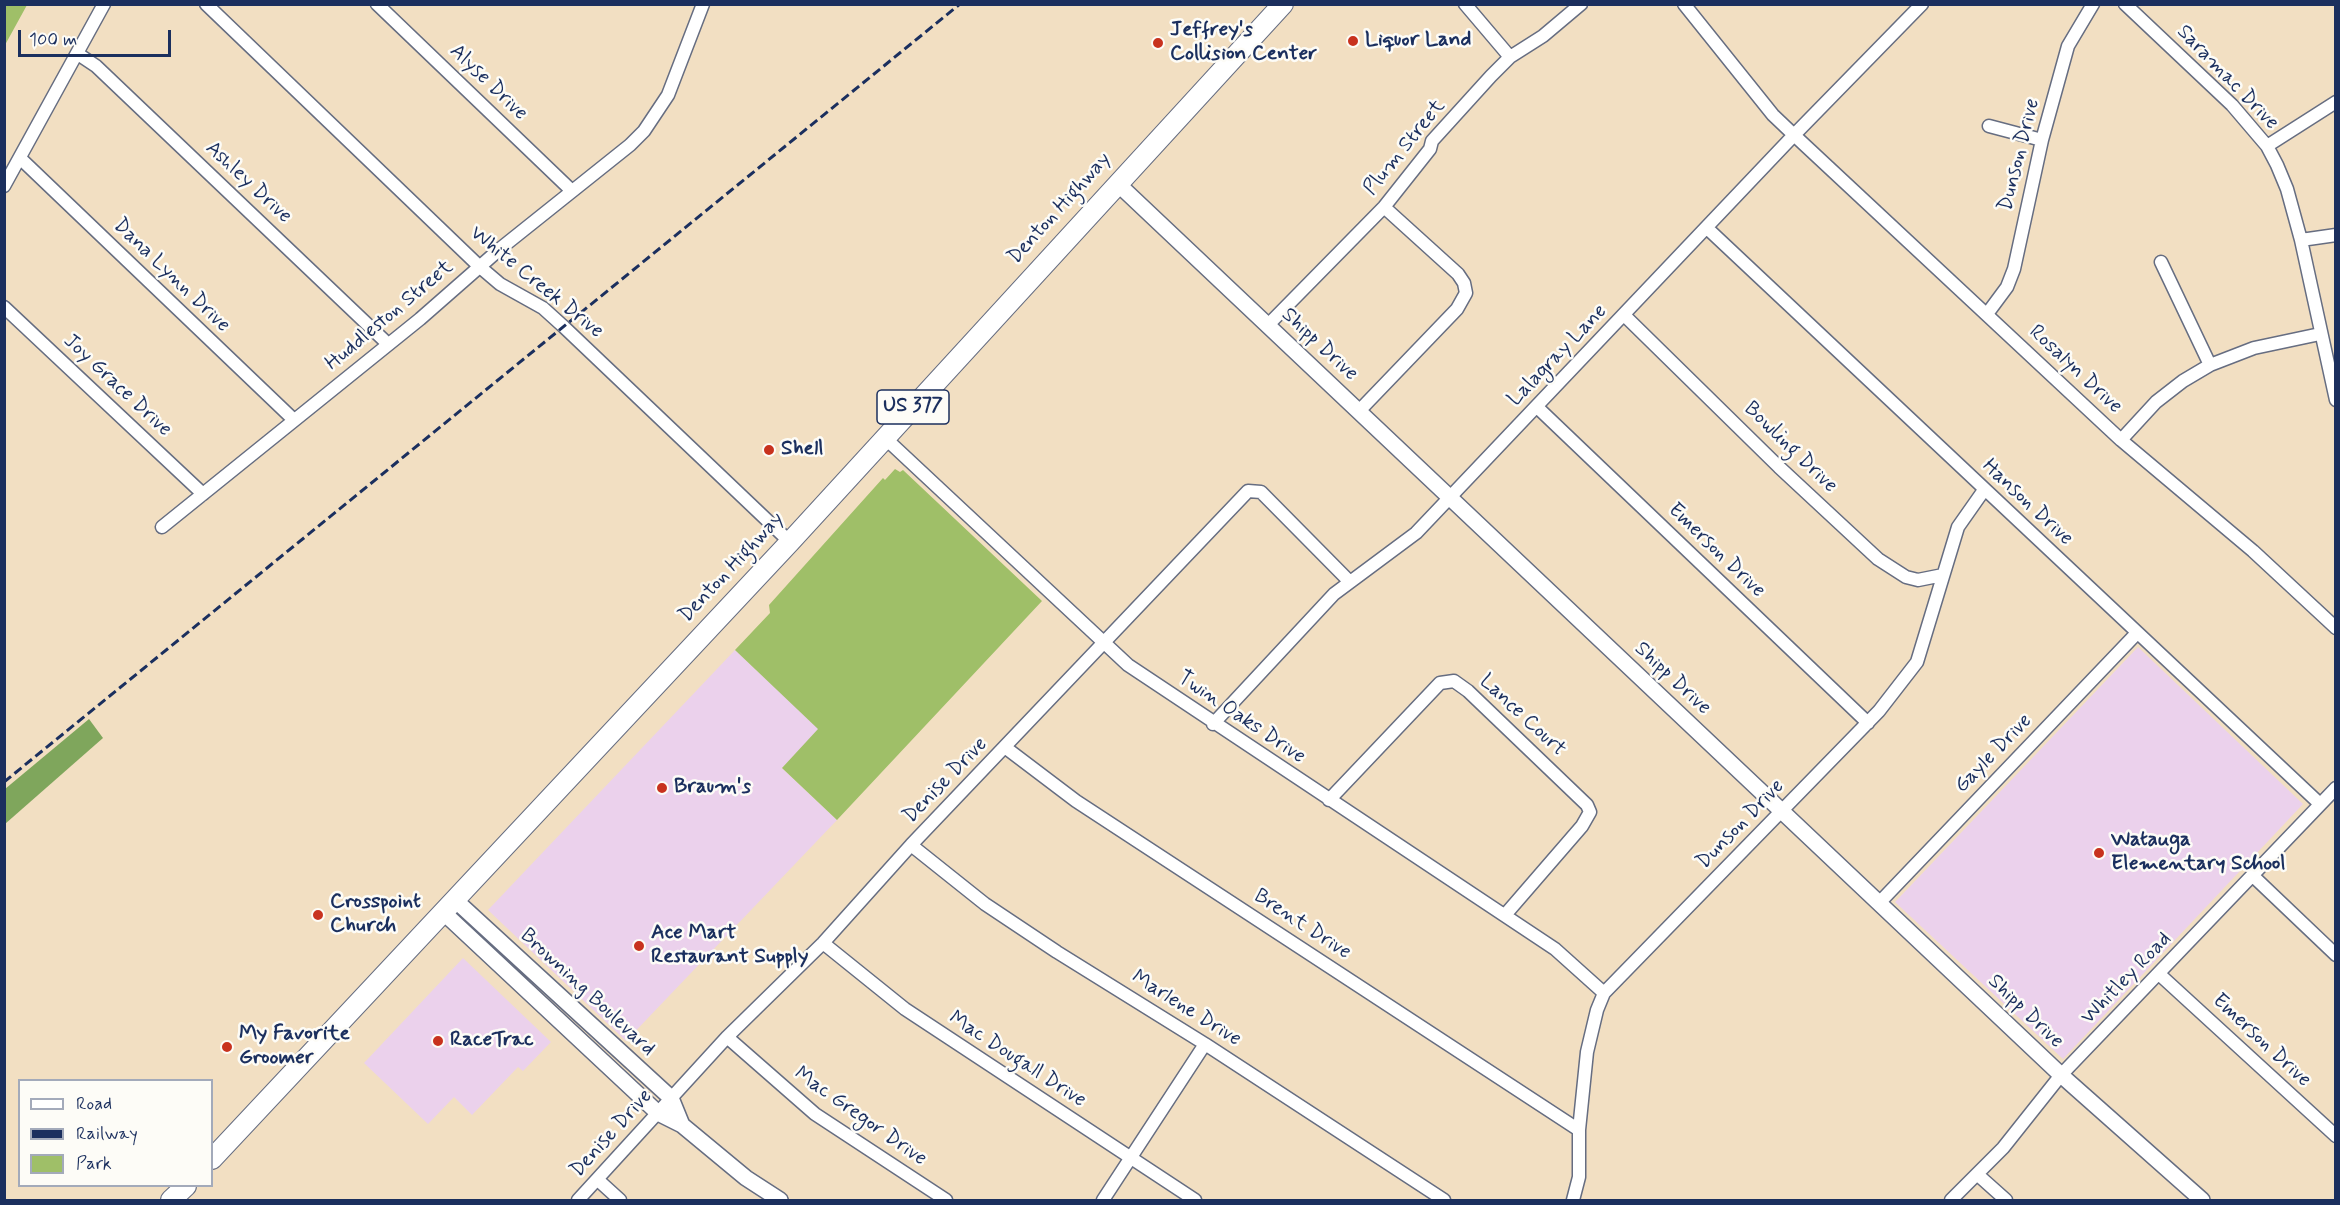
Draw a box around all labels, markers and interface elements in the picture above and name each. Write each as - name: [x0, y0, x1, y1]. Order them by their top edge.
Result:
- scale bar: [21, 18, 174, 56]
- place label: Jeffrey's Collision Center: [1170, 18, 1317, 68]
- street label: Saramac Drive: [2171, 20, 2283, 136]
- text: 100 m: [29, 28, 77, 52]
- place label: Liquor Land: [1365, 28, 1471, 54]
- marker: Liquor Land: [1346, 34, 1360, 48]
- marker: Jeffrey's Collision Center: [1151, 36, 1165, 50]
- street label: Alyse Drive: [444, 39, 532, 127]
- street label: Plum Street: [1359, 95, 1451, 201]
- street label: Dunson Drive: [1994, 96, 2046, 214]
- street label: Ashley Drive: [199, 136, 297, 230]
- street label: Denton Highway: [1003, 148, 1117, 270]
- street label: Dana Lynn Drive: [107, 214, 235, 338]
- street label: White Creek Drive: [464, 221, 608, 345]
- street label: Huddleston Street: [321, 255, 459, 377]
- street label: Lalagray Lane: [1503, 300, 1613, 412]
- street label: Shipp Drive: [1275, 303, 1363, 387]
- street label: Rosalyn Drive: [2023, 320, 2127, 420]
- street label: Joy Grace Drive: [57, 329, 177, 443]
- road number: US 377: [877, 390, 949, 424]
- street label: Bowling Drive: [1738, 397, 1842, 499]
- place label: Shell: [781, 437, 823, 463]
- marker: Shell: [762, 443, 776, 457]
- street label: Hanson Drive: [1976, 454, 2078, 552]
- street label: Emerson Drive: [1662, 498, 1770, 604]
- street label: Denton Highway: [674, 507, 790, 629]
- street label: Shipp Drive: [1628, 637, 1716, 721]
- street label: Twin Oaks Drive: [1172, 666, 1310, 770]
- street label: Lance Court: [1473, 669, 1571, 763]
- street label: Gayle Drive: [1950, 709, 2038, 799]
- street label: Denise Drive: [899, 733, 993, 829]
- place label: Braum's: [674, 775, 751, 801]
- street label: Dunson Drive: [1692, 775, 1790, 875]
- marker: Braum's: [655, 781, 669, 795]
- place label: Watauga Elementary School: [2111, 828, 2286, 878]
- marker: Watauga Elementary School: [2092, 846, 2106, 860]
- street label: Brent Drive: [1249, 884, 1355, 966]
- place label: Crosspoint Church: [330, 890, 421, 940]
- marker: Crosspoint Church: [311, 908, 325, 922]
- place label: Ace Mart Restaurant Supply: [651, 921, 808, 971]
- street label: Browning Boulevard: [514, 924, 660, 1062]
- street label: Whitley Road: [2077, 927, 2177, 1031]
- marker: Ace Mart Restaurant Supply: [632, 939, 646, 953]
- street label: Marlene Drive: [1127, 965, 1245, 1053]
- street label: Shipp Drive: [1982, 970, 2068, 1054]
- street label: Emerson Drive: [2206, 989, 2316, 1093]
- street label: Mac Dougall Drive: [943, 1006, 1091, 1114]
- place label: My Favorite Groomer: [239, 1022, 350, 1072]
- place label: RaceTrac: [450, 1028, 534, 1054]
- marker: RaceTrac: [431, 1034, 445, 1048]
- marker: My Favorite Groomer: [220, 1040, 234, 1054]
- street label: Mac Gregor Drive: [789, 1062, 931, 1172]
- legend: [18, 1079, 213, 1187]
- street label: Denise Drive: [566, 1085, 658, 1183]
- text: Road: [76, 1092, 112, 1116]
- text: Railway: [76, 1122, 138, 1146]
- text: Park: [76, 1152, 112, 1176]

